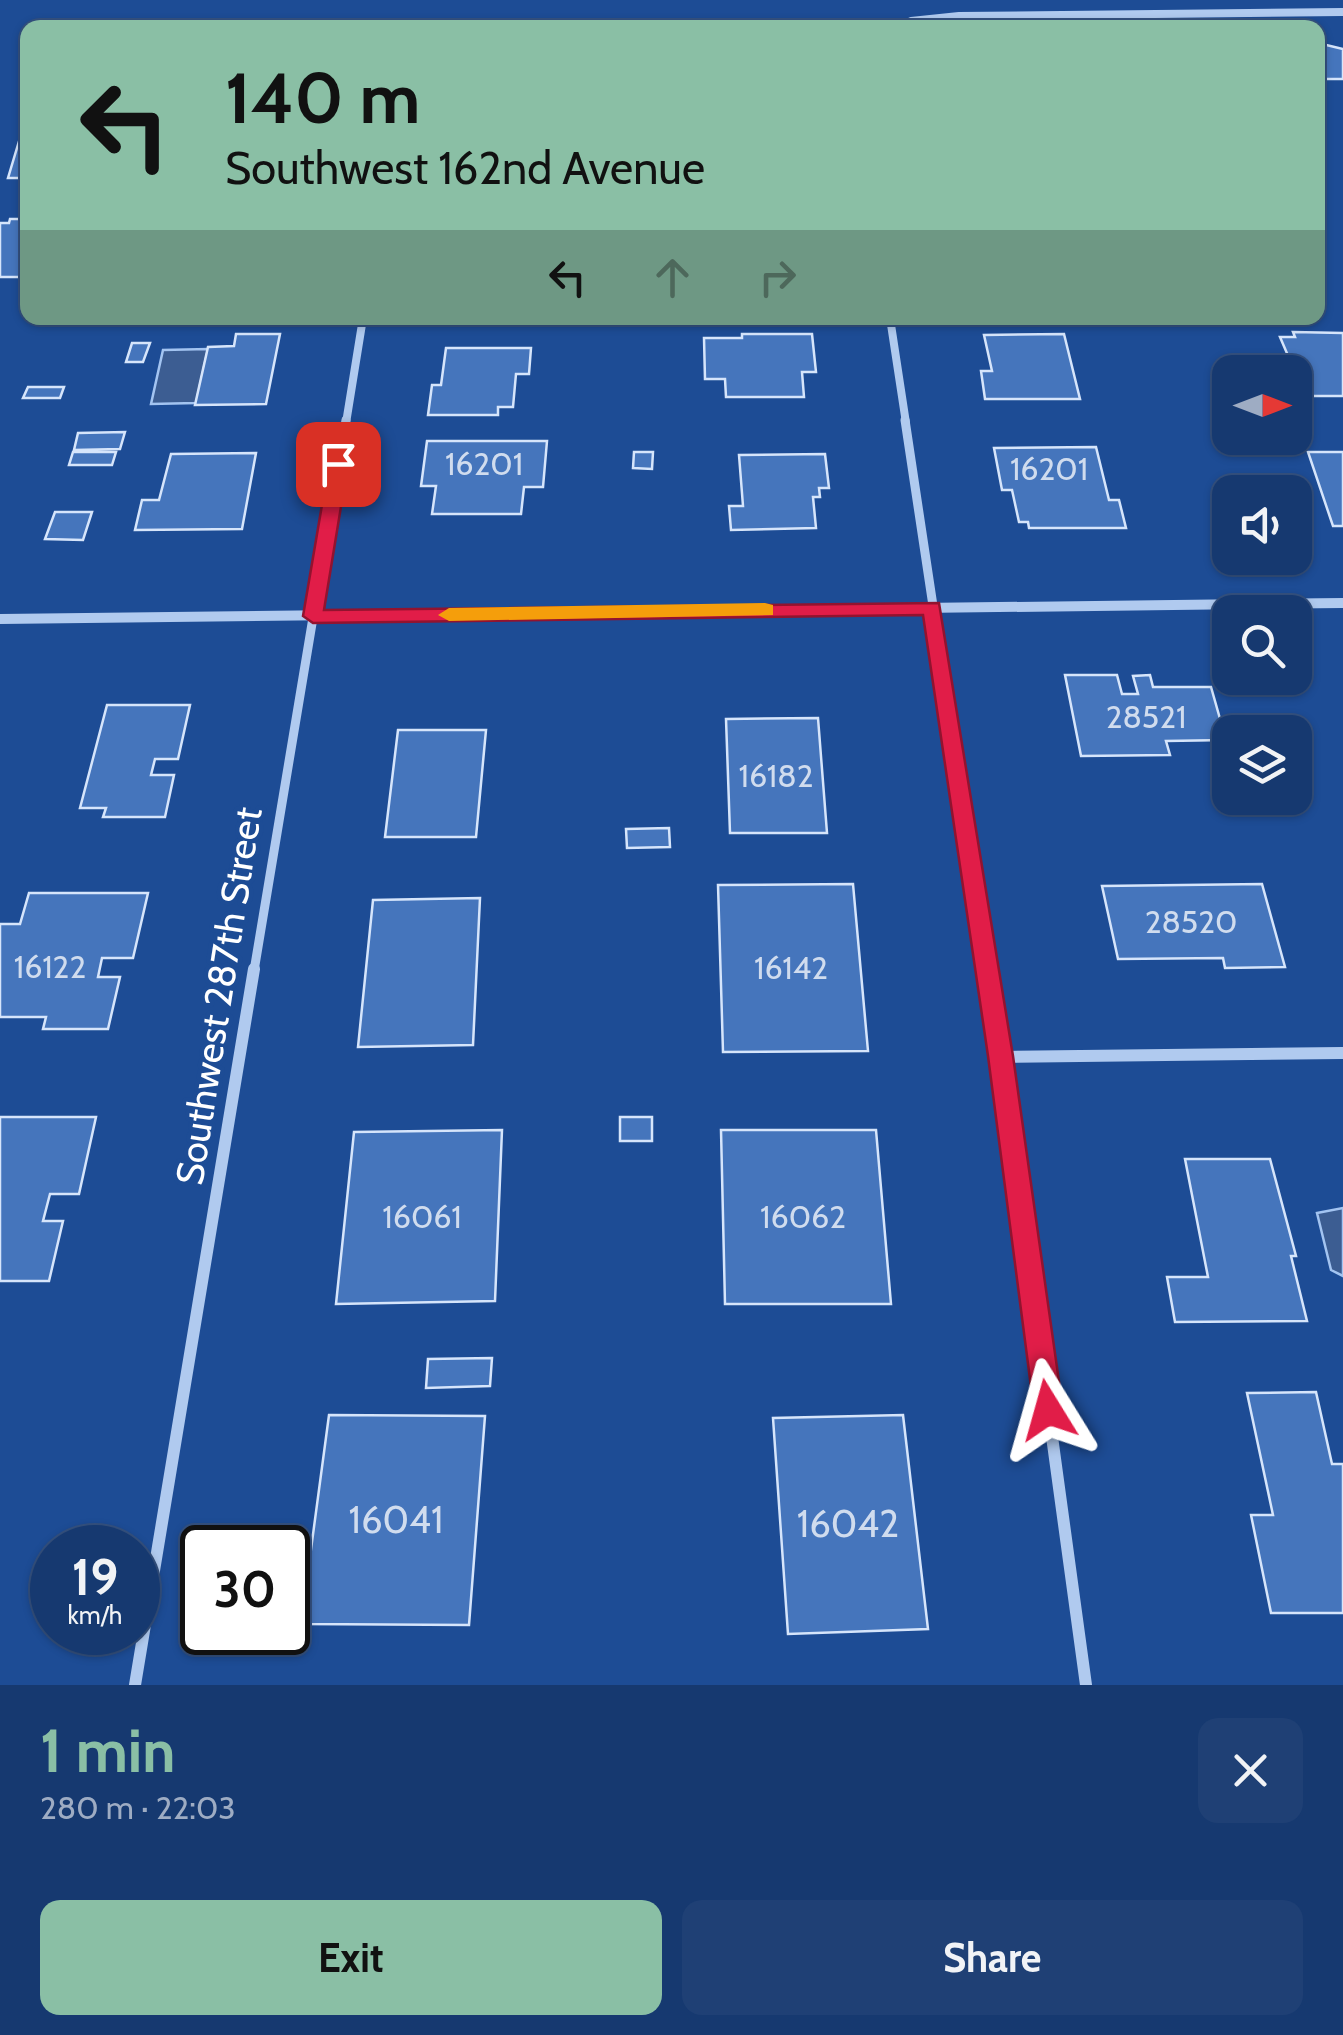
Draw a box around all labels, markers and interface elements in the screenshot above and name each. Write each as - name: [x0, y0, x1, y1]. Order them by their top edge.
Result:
- text: 140 m: [225, 55, 420, 141]
- icon: left: [60, 60, 190, 190]
- text: Southwest 162nd Avenue: [225, 141, 705, 195]
- icon: left: [540, 250, 595, 305]
- icon: ahead: [645, 250, 700, 305]
- icon: right: [750, 250, 805, 305]
- north arrow: [1212, 355, 1312, 455]
- map controls: [1212, 355, 1312, 815]
- pin: [296, 422, 381, 507]
- icon: arrive: [311, 437, 366, 492]
- house number: 16201: [445, 444, 523, 483]
- house number: 16201: [1010, 449, 1088, 488]
- button: sound: [1212, 475, 1312, 575]
- button: search: [1212, 595, 1312, 695]
- house number: 28521: [1106, 697, 1186, 736]
- button: layers: [1212, 715, 1312, 815]
- house number: 16182: [739, 756, 813, 795]
- street label: Southwest 287th Street: [165, 804, 272, 1188]
- house number: 28520: [1145, 902, 1237, 941]
- house number: 16122: [14, 947, 86, 986]
- house number: 16142: [754, 948, 828, 987]
- house number: 16061: [382, 1197, 462, 1236]
- house number: 16062: [760, 1197, 846, 1236]
- position arrow: [996, 1358, 1100, 1462]
- house number: 16041: [349, 1496, 443, 1543]
- house number: 16042: [797, 1500, 899, 1547]
- speed limit sign: 30: [180, 1525, 310, 1655]
- text: 19: [72, 1547, 118, 1608]
- text: km/h: [68, 1600, 122, 1630]
- text: 1 min: [40, 1714, 175, 1787]
- button: close: [1198, 1718, 1303, 1823]
- text: 280 m · 22:03: [40, 1788, 236, 1827]
- button: Exit: [40, 1900, 662, 2015]
- button: Share: [682, 1900, 1303, 2015]

